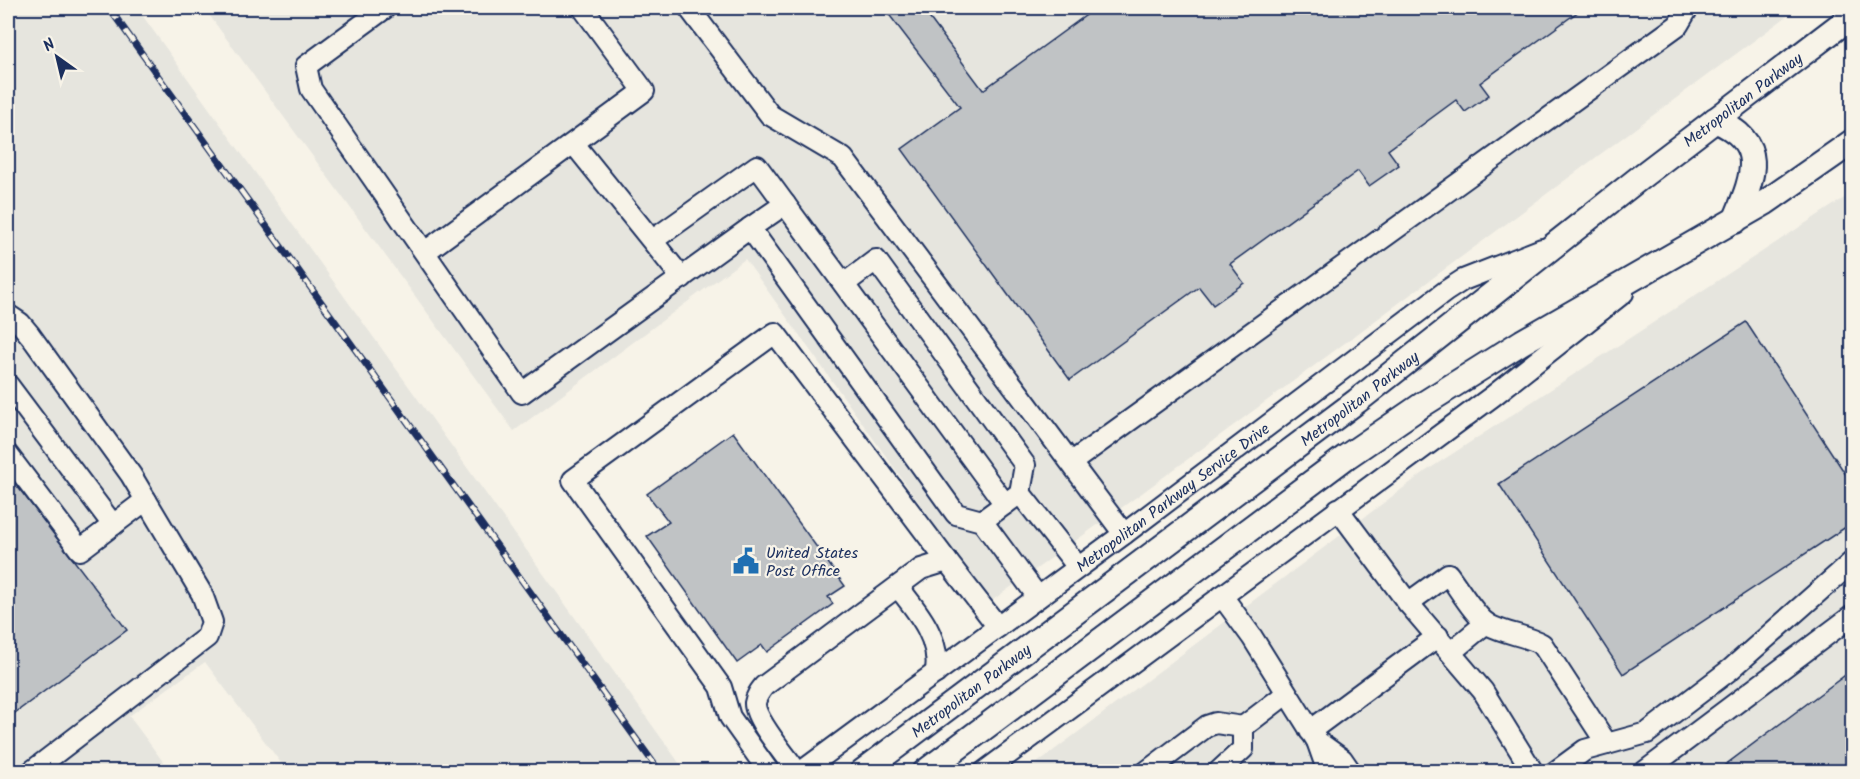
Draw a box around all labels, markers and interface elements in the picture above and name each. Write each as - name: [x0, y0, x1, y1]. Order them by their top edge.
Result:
- north arrow: [27, 27, 87, 87]
- text: N: [38, 33, 61, 59]
- street label: Metropolitan Parkway: [1678, 47, 1809, 154]
- street label: Metropolitan Parkway: [1295, 345, 1426, 454]
- street label: Metropolitan Parkway Service Drive: [1071, 417, 1275, 579]
- place label: United States Post Office: [766, 541, 858, 584]
- public building icon: United States Post Office: [731, 546, 761, 576]
- street label: Metropolitan Parkway: [906, 638, 1038, 745]

